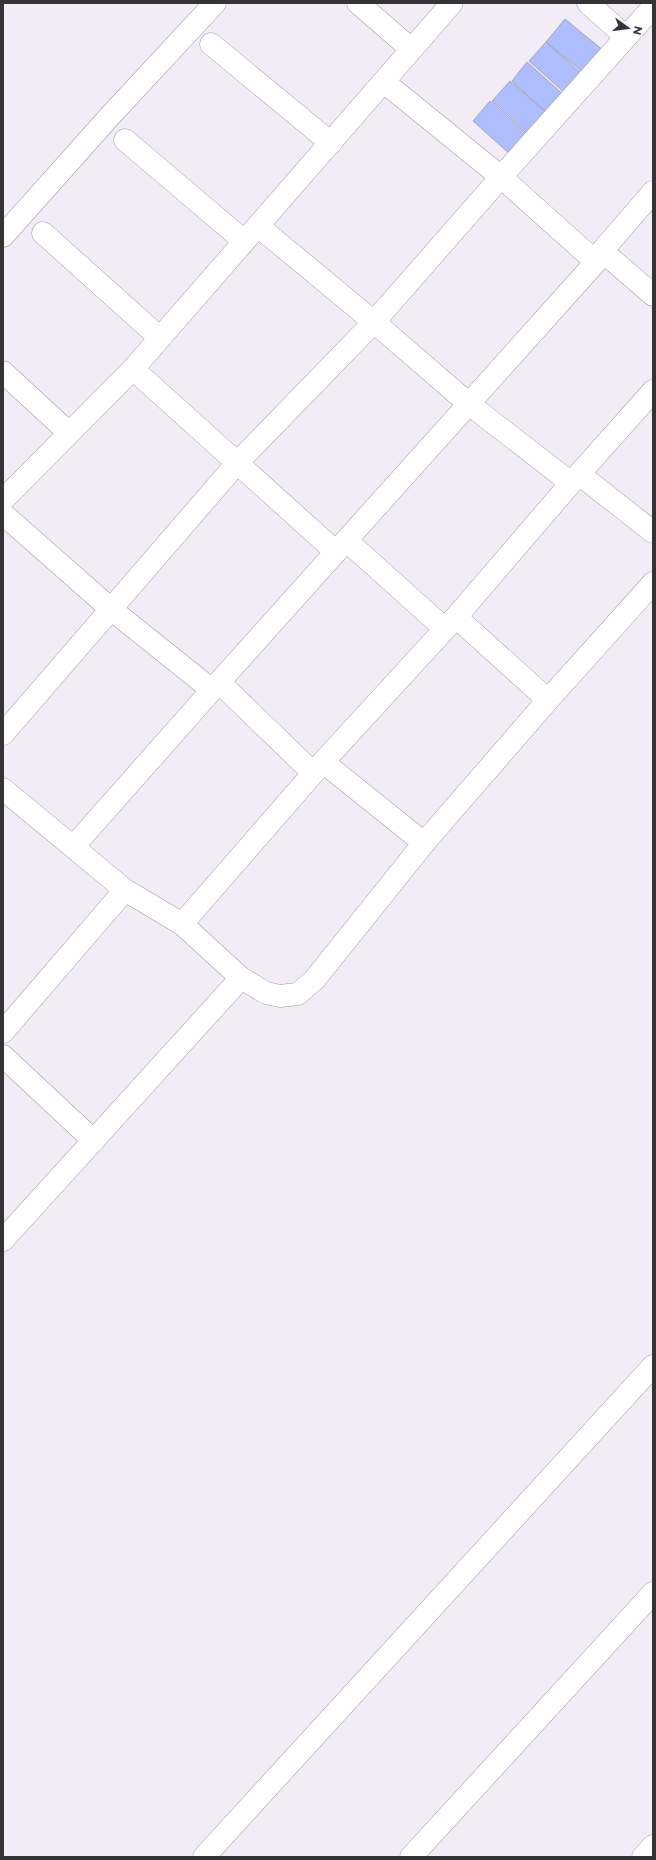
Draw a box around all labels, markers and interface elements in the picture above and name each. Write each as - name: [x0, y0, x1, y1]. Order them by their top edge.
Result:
- north arrow: [608, 8, 648, 48]
- text: N: [630, 24, 646, 36]

